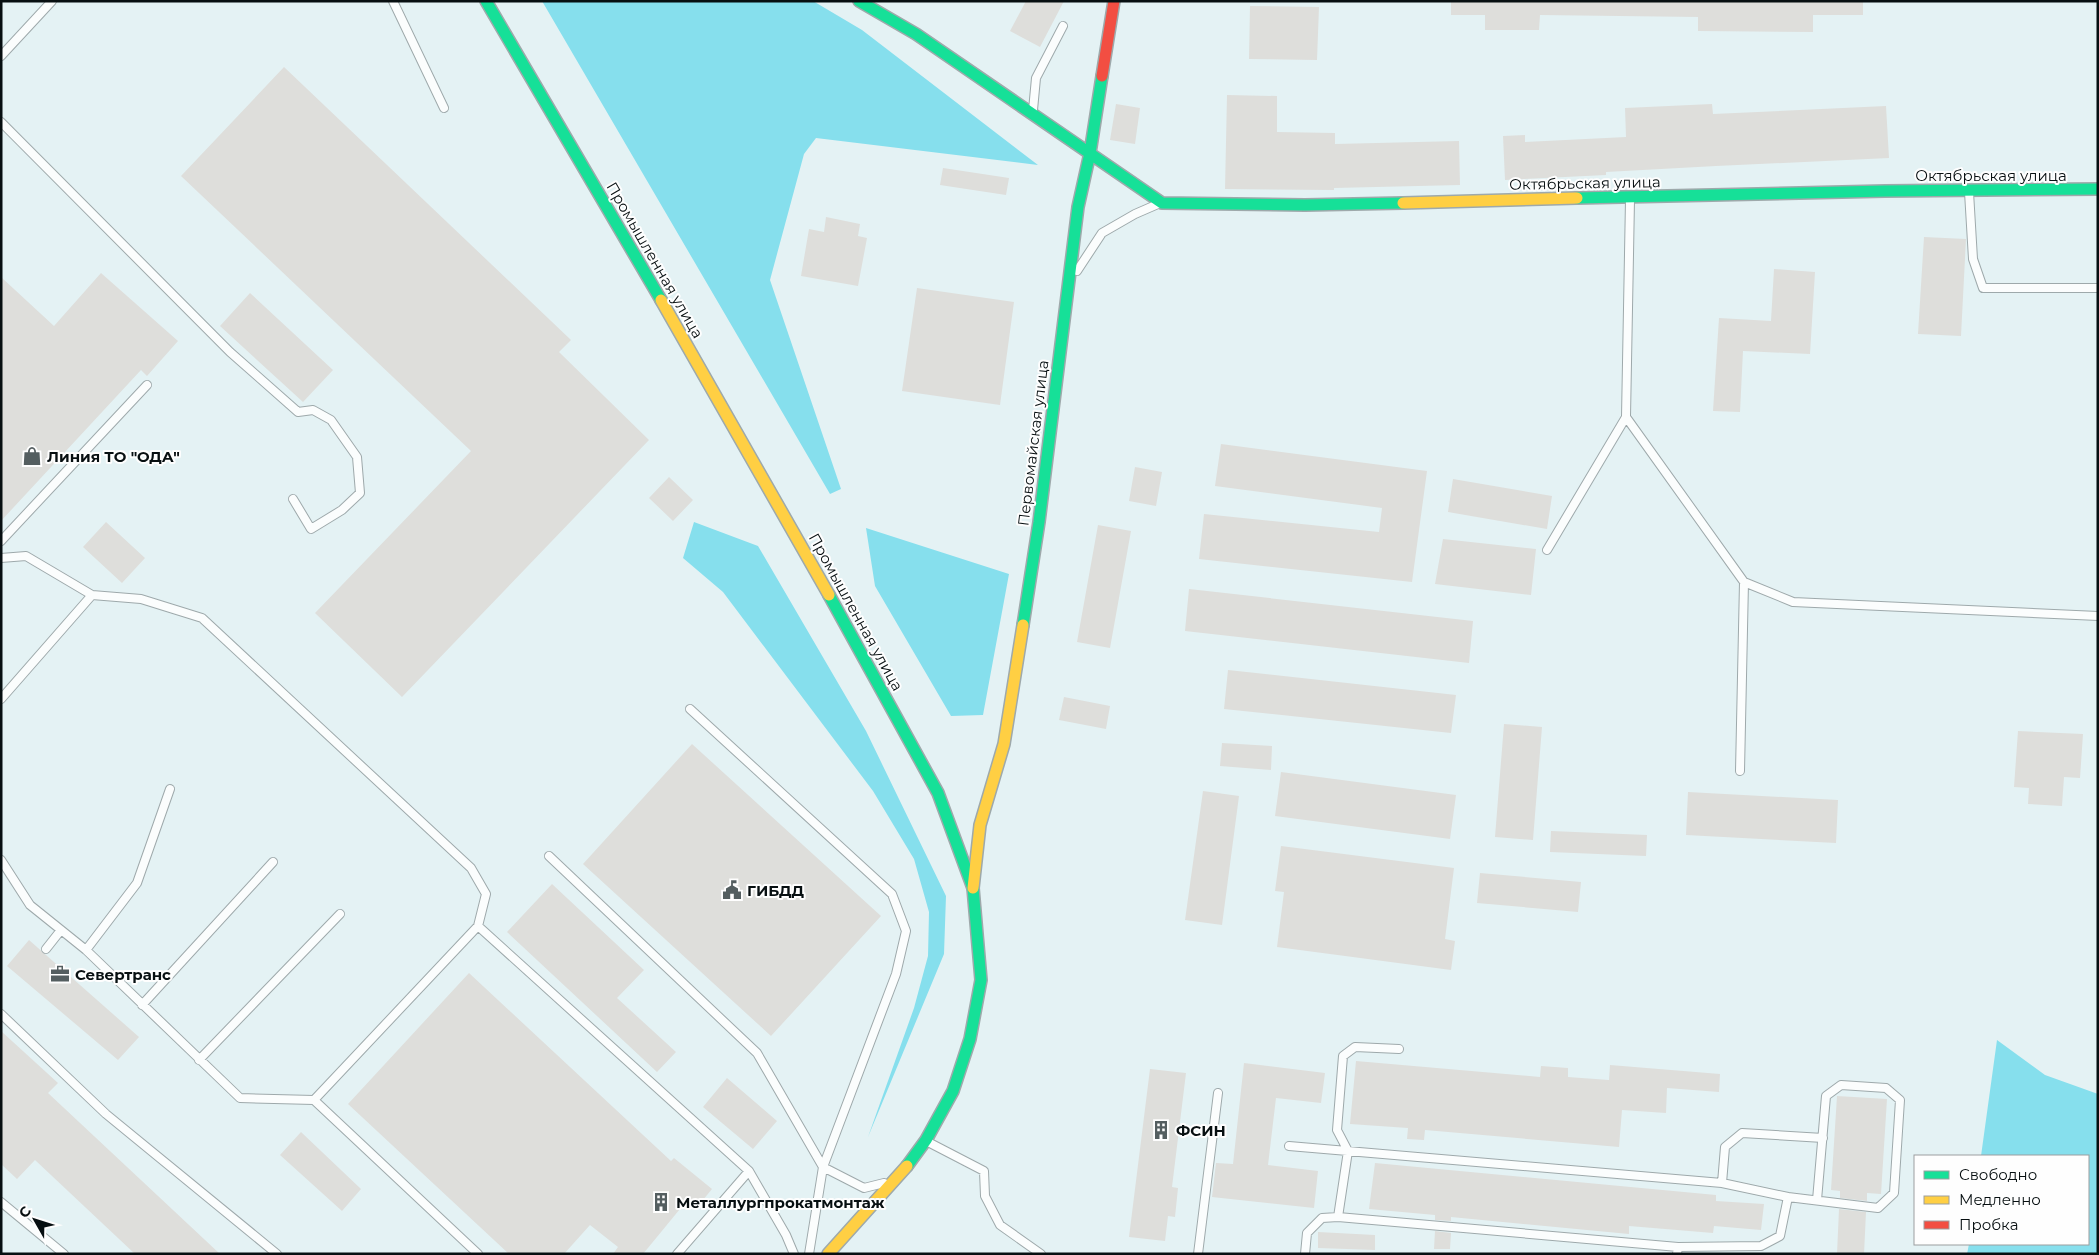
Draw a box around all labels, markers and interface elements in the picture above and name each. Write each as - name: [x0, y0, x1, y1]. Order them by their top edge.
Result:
- street label: Октябрьская улица: [1915, 166, 2067, 185]
- street label: Октябрьская улица: [1509, 172, 1661, 194]
- street label: Промышленная улица: [602, 178, 708, 342]
- street label: Первомайская улица: [1013, 359, 1053, 527]
- shop icon: Линия ТО "ОДА": [21, 445, 43, 467]
- place label: Линия ТО "ОДА": [47, 447, 180, 466]
- street label: Промышленная улица: [805, 530, 907, 694]
- public building icon: ГИБДД: [721, 879, 743, 901]
- place label: ГИБДД: [747, 881, 804, 900]
- office icon: Севертранс: [49, 963, 71, 985]
- place label: Севертранс: [75, 965, 171, 984]
- building icon: ФСИН: [1150, 1119, 1172, 1141]
- place label: ФСИН: [1176, 1121, 1226, 1140]
- legend: [1914, 1155, 2089, 1245]
- text: Свободно: [1959, 1165, 2037, 1184]
- text: Медленно: [1959, 1190, 2041, 1209]
- building icon: Металлургпрокатмонтаж: [650, 1191, 672, 1213]
- place label: Металлургпрокатмонтаж: [676, 1193, 885, 1212]
- north arrow: [10, 1195, 60, 1245]
- text: С: [15, 1202, 35, 1221]
- text: Пробка: [1959, 1215, 2018, 1234]

